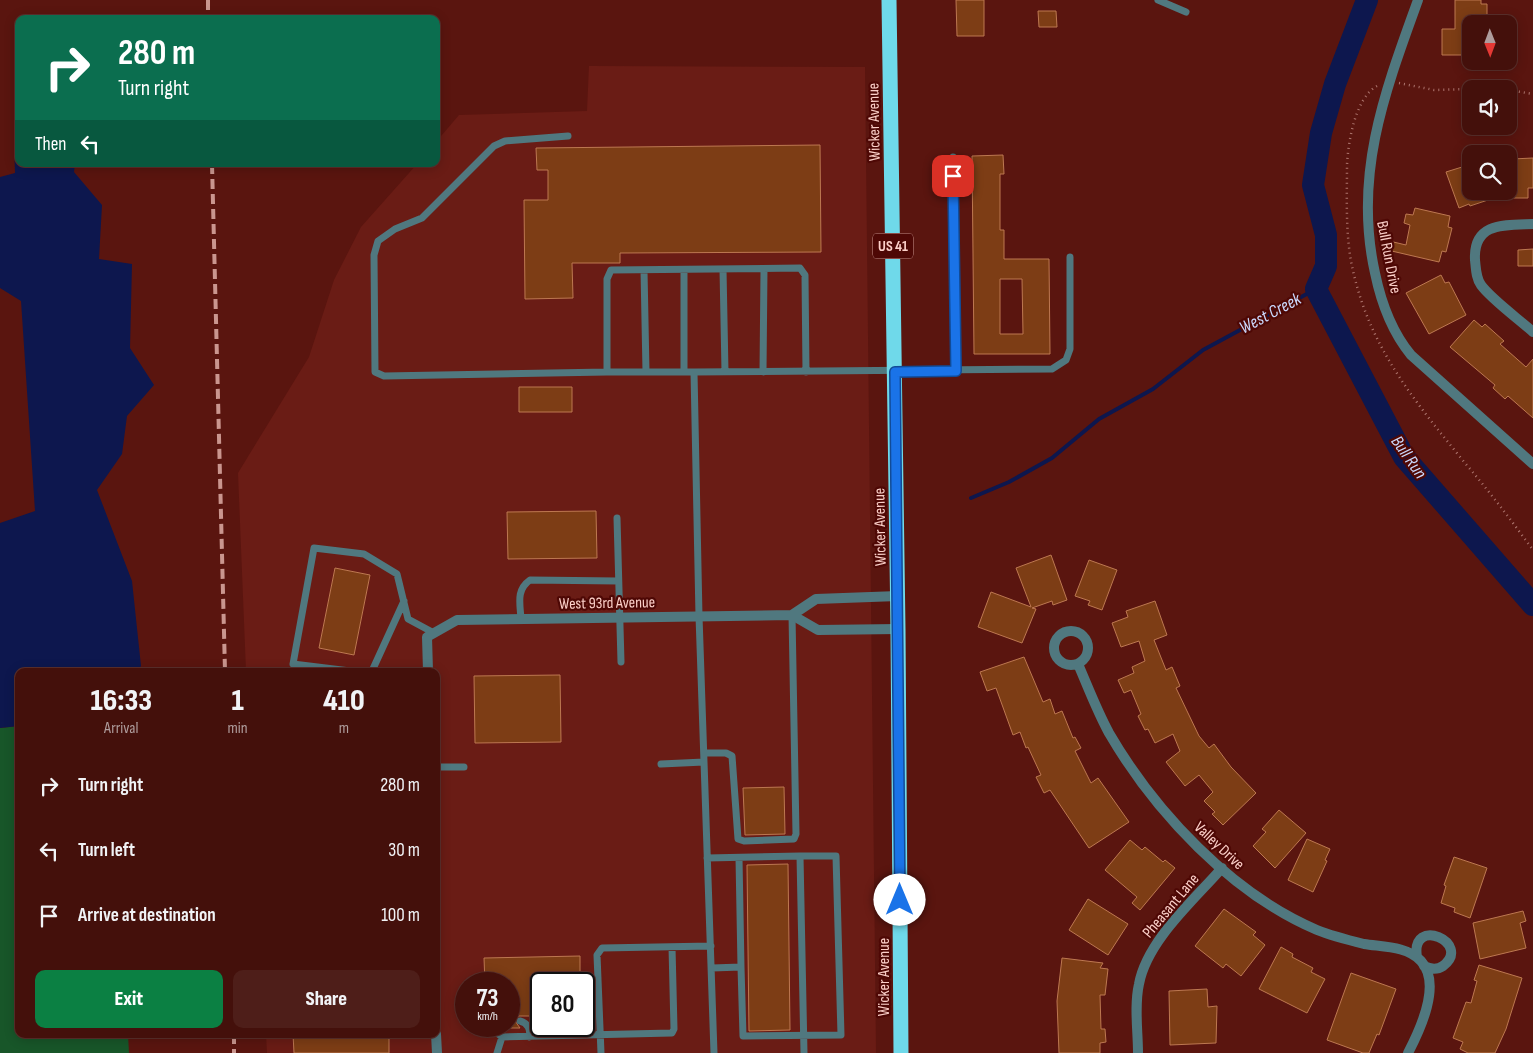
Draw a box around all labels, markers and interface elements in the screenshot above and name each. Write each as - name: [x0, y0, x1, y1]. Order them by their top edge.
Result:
- north arrow: [1462, 15, 1518, 70]
- map controls: [1462, 15, 1517, 200]
- text: 280 m: [118, 32, 195, 75]
- icon: right: [35, 35, 100, 100]
- text: Turn right: [118, 75, 189, 102]
- button: sound: [1462, 80, 1517, 135]
- street label: Wicker Avenue: [864, 83, 885, 161]
- icon: left: [76, 130, 104, 158]
- text: Then: [35, 133, 66, 156]
- button: search: [1462, 145, 1517, 200]
- pin: [932, 155, 974, 197]
- icon: arrive: [939, 162, 967, 190]
- street label: Bull Run Drive: [1372, 219, 1405, 295]
- road number: US 41: [873, 234, 913, 258]
- water label: West Creek: [1236, 288, 1306, 338]
- water label: Bull Run: [1386, 432, 1431, 483]
- street label: Wicker Avenue: [870, 488, 891, 566]
- street label: West 93rd Avenue: [559, 593, 655, 614]
- text: 16:33: [90, 683, 152, 719]
- text: 1: [231, 683, 244, 719]
- text: 410: [323, 683, 365, 719]
- text: Arrival: [104, 719, 138, 738]
- text: min: [227, 719, 248, 738]
- text: m: [339, 719, 349, 738]
- icon: right: [35, 772, 63, 800]
- text: Turn right: [78, 774, 143, 797]
- text: 280 m: [380, 774, 420, 797]
- street label: Valley Drive: [1190, 818, 1248, 874]
- icon: left: [35, 837, 63, 865]
- text: Turn left: [78, 839, 135, 862]
- text: 30 m: [388, 839, 420, 862]
- street label: Pheasant Lane: [1139, 870, 1203, 942]
- position arrow: [873, 873, 925, 925]
- icon: arrive: [35, 902, 63, 930]
- text: Arrive at destination: [78, 904, 216, 927]
- text: 100 m: [381, 904, 420, 927]
- street label: Wicker Avenue: [875, 938, 894, 1016]
- button: Exit: [35, 970, 223, 1028]
- button: Share: [233, 970, 420, 1028]
- speed limit sign: 80: [530, 972, 595, 1037]
- text: 73: [476, 983, 499, 1014]
- text: km/h: [477, 1009, 498, 1024]

